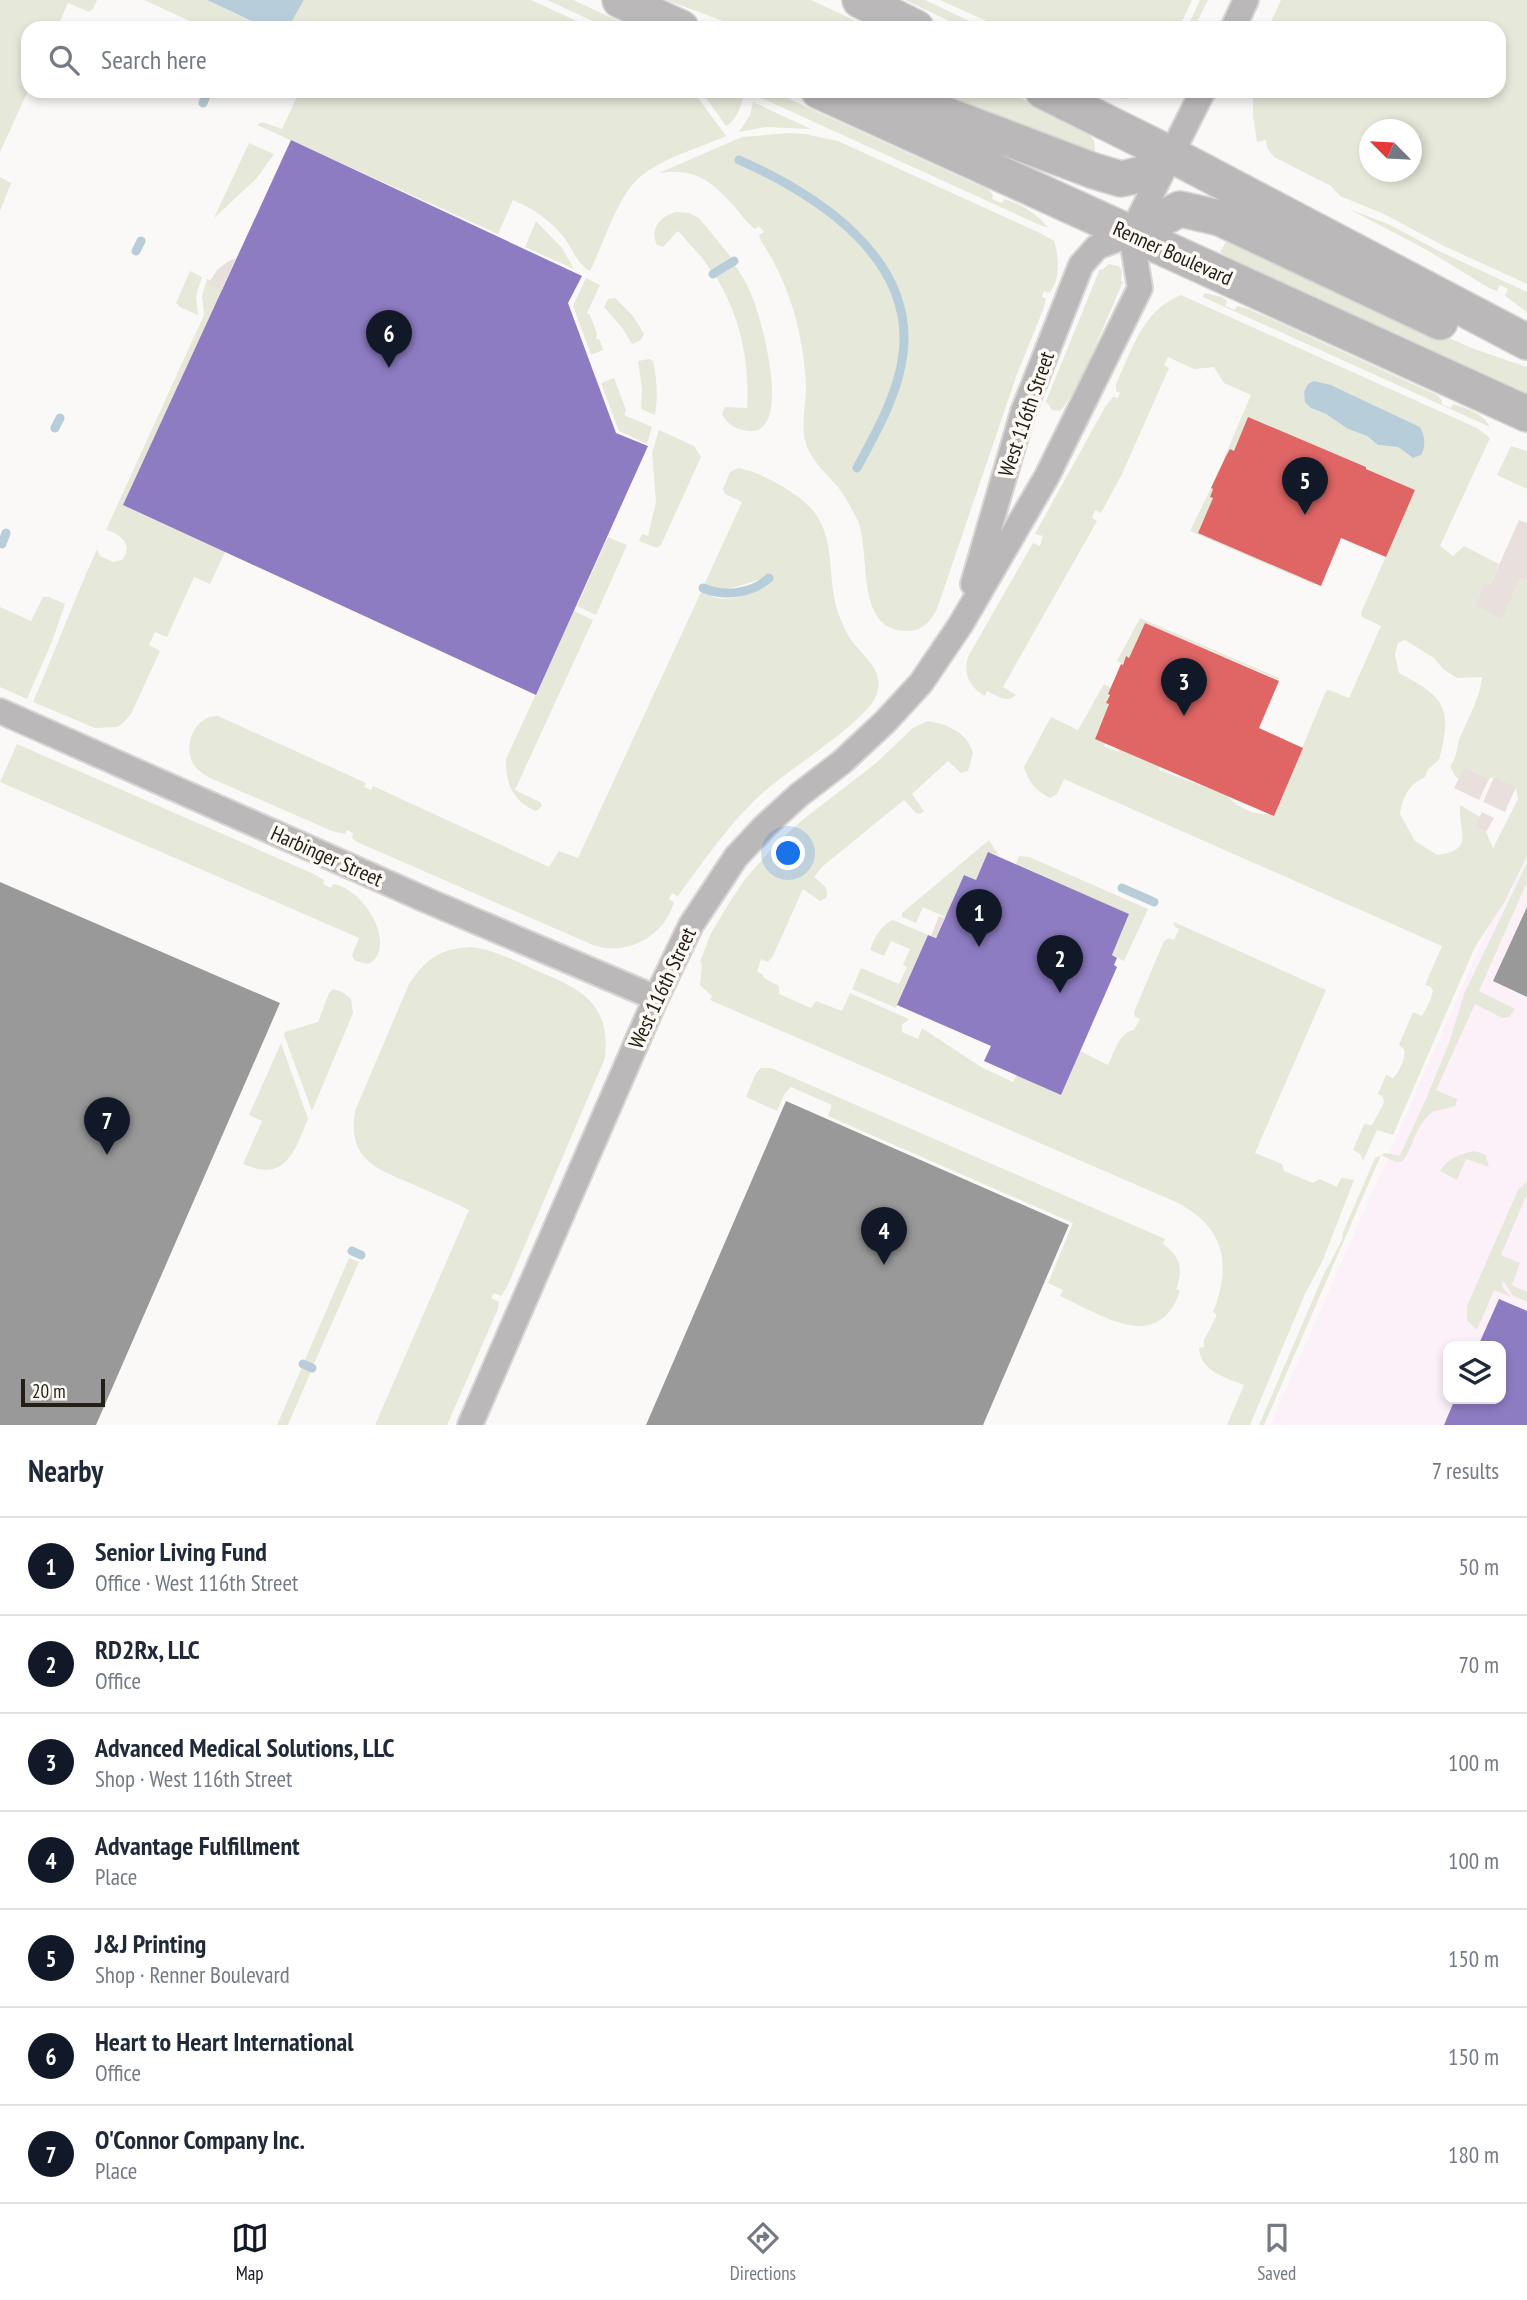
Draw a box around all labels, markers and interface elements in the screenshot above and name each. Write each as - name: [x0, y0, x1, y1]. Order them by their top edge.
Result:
- search box: [21, 21, 1506, 98]
- icon: search: [45, 41, 83, 79]
- text: Search here: [101, 43, 207, 76]
- north arrow: [1359, 119, 1422, 182]
- street label: Renner Boulevard: [1109, 215, 1237, 291]
- pin: 6: [366, 310, 412, 368]
- street label: West 116th Street: [992, 348, 1060, 480]
- pin: 5: [1282, 457, 1328, 515]
- pin: 3: [1161, 658, 1207, 716]
- street label: Harbinger Street: [267, 819, 387, 893]
- your location: [771, 836, 805, 870]
- pin: 1: [956, 889, 1002, 947]
- street label: West 116th Street: [622, 923, 702, 1053]
- pin: 2: [1037, 935, 1083, 993]
- pin: 7: [84, 1097, 130, 1155]
- pin: 4: [861, 1207, 907, 1265]
- map controls: [1443, 1341, 1506, 1404]
- button: layers: [1443, 1341, 1506, 1404]
- scale bar: [21, 1376, 105, 1408]
- text: 20 m: [32, 1379, 66, 1403]
- text: Nearby: [28, 1451, 103, 1490]
- text: 7 results: [1432, 1456, 1499, 1485]
- text: Senior Living Fund: [95, 1535, 267, 1568]
- text: 1: [46, 1552, 57, 1581]
- text: 50 m: [1458, 1552, 1499, 1581]
- text: Office · West 116th Street: [95, 1568, 298, 1597]
- text: RD2Rx, LLC: [95, 1633, 200, 1666]
- text: 2: [46, 1650, 57, 1679]
- text: 70 m: [1458, 1650, 1499, 1679]
- text: Office: [95, 1666, 141, 1695]
- text: Advanced Medical Solutions, LLC: [95, 1731, 394, 1764]
- text: 3: [46, 1748, 57, 1777]
- text: 100 m: [1448, 1748, 1499, 1777]
- text: Shop · West 116th Street: [95, 1764, 292, 1793]
- text: Advantage Fulfillment: [95, 1829, 300, 1862]
- text: 4: [46, 1846, 57, 1875]
- text: 100 m: [1448, 1846, 1499, 1875]
- text: Place: [95, 1862, 137, 1891]
- text: J&J Printing: [95, 1927, 206, 1960]
- text: 5: [46, 1944, 57, 1973]
- text: 150 m: [1448, 1944, 1499, 1973]
- text: Shop · Renner Boulevard: [95, 1960, 290, 1989]
- text: Heart to Heart International: [95, 2025, 354, 2058]
- text: 6: [46, 2042, 57, 2071]
- text: 150 m: [1448, 2042, 1499, 2071]
- text: Office: [95, 2058, 141, 2087]
- text: O'Connor Company Inc.: [95, 2123, 305, 2156]
- text: 7: [46, 2140, 57, 2169]
- text: 180 m: [1448, 2140, 1499, 2169]
- text: Place: [95, 2156, 137, 2185]
- tab: Map: [231, 2219, 269, 2285]
- tab: Directions: [730, 2219, 796, 2285]
- tab: Saved: [1257, 2219, 1296, 2285]

